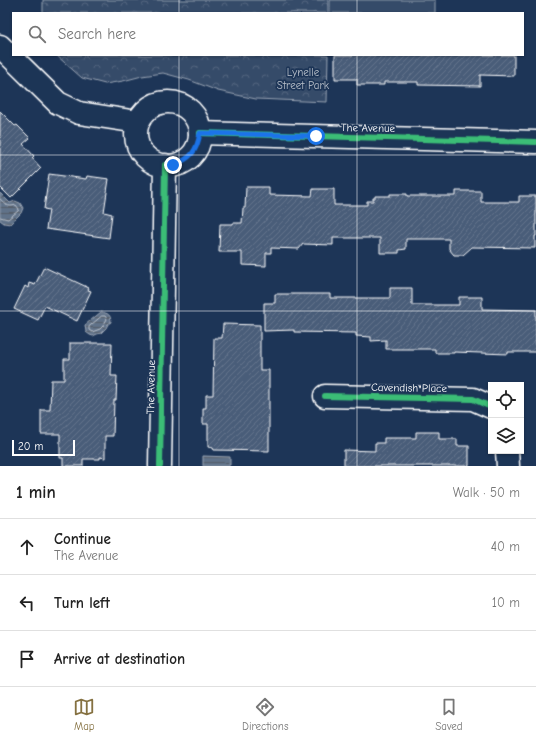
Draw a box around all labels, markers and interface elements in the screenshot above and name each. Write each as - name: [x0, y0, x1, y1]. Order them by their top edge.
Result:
- search box: [12, 12, 524, 56]
- icon: search: [26, 23, 48, 45]
- text: Search here: [58, 25, 136, 43]
- park label: Lynelle Street Park: [277, 66, 330, 92]
- street label: The Avenue: [341, 121, 396, 135]
- route start: [307, 127, 325, 145]
- route end: [164, 156, 182, 174]
- street label: The Avenue: [144, 359, 158, 414]
- street label: Cavendish Place: [371, 381, 448, 395]
- map controls: [488, 382, 524, 454]
- button: locate: [488, 382, 524, 418]
- button: layers: [488, 418, 524, 454]
- scale bar: [12, 438, 75, 457]
- text: 20 m: [18, 440, 43, 453]
- text: 1 min: [16, 483, 56, 502]
- text: Walk · 50 m: [453, 485, 520, 500]
- text: Continue: [54, 530, 111, 548]
- icon: ahead: [16, 536, 38, 558]
- text: 40 m: [491, 539, 520, 554]
- text: The Avenue: [54, 548, 118, 563]
- icon: left: [16, 592, 38, 614]
- text: Turn left: [54, 594, 110, 612]
- text: 10 m: [492, 595, 520, 610]
- icon: arrive: [16, 648, 38, 670]
- text: Arrive at destination: [54, 650, 185, 668]
- tab: Map: [73, 696, 95, 733]
- tab: Directions: [242, 696, 289, 733]
- tab: Saved: [435, 696, 463, 733]

